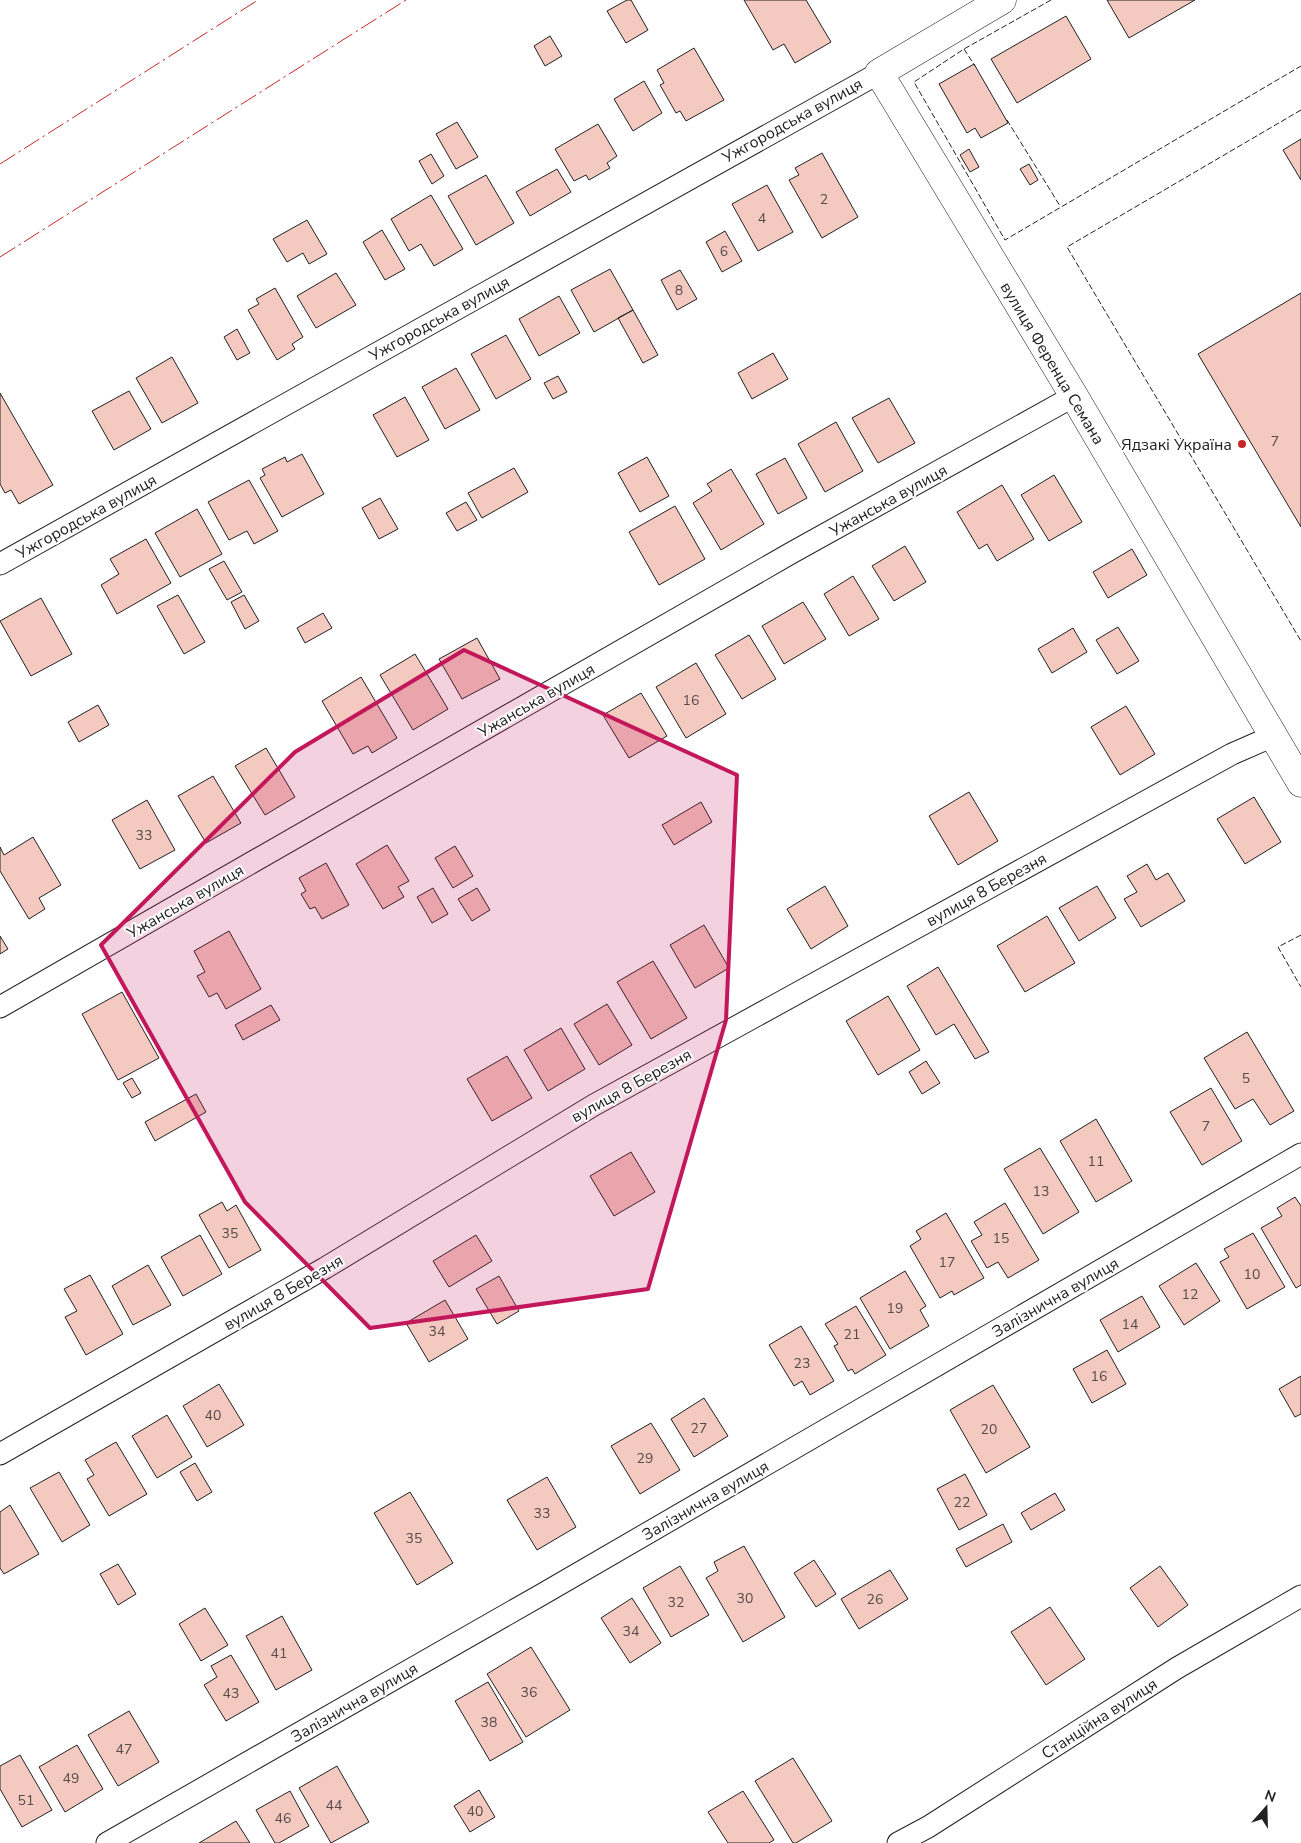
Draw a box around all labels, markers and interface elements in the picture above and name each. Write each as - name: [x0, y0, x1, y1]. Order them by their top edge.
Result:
- street label: Ужгородська вулиця: [717, 73, 867, 169]
- house number: 2: [820, 190, 828, 209]
- house number: 4: [758, 209, 766, 228]
- house number: 6: [720, 242, 728, 261]
- street label: Ужгородська вулиця: [364, 271, 514, 367]
- street label: вулиця Ференца Семана: [995, 278, 1109, 449]
- house number: 8: [675, 281, 683, 300]
- house number: 7: [1271, 432, 1279, 451]
- place label: Ядзакі Україна: [1121, 434, 1232, 456]
- marker: Ядзакі Україна: [1236, 438, 1248, 450]
- street label: Ужанська вулиця: [825, 459, 951, 543]
- street label: Ужгородська вулиця: [11, 469, 161, 565]
- street label: Ужанська вулиця: [473, 658, 599, 744]
- house number: 16: [683, 691, 699, 710]
- house number: 33: [136, 826, 152, 845]
- street label: вулиця 8 Березня: [922, 848, 1051, 932]
- street label: Ужанська вулиця: [122, 859, 248, 945]
- street label: вулиця 8 Березня: [567, 1044, 696, 1128]
- house number: 5: [1242, 1069, 1250, 1088]
- house number: 7: [1202, 1117, 1210, 1136]
- house number: 11: [1088, 1152, 1104, 1171]
- house number: 13: [1033, 1182, 1049, 1201]
- house number: 35: [222, 1224, 238, 1243]
- house number: 15: [993, 1229, 1009, 1248]
- street label: вулиця 8 Березня: [220, 1250, 347, 1336]
- house number: 17: [939, 1253, 955, 1272]
- street label: Залізнична вулиця: [988, 1253, 1123, 1343]
- house number: 10: [1244, 1265, 1260, 1284]
- house number: 12: [1182, 1285, 1198, 1304]
- house number: 19: [887, 1299, 903, 1318]
- house number: 14: [1122, 1315, 1138, 1334]
- house number: 34: [429, 1322, 445, 1341]
- house number: 21: [844, 1325, 860, 1344]
- house number: 23: [794, 1354, 810, 1373]
- house number: 16: [1091, 1367, 1107, 1386]
- house number: 40: [205, 1406, 221, 1425]
- house number: 27: [691, 1419, 707, 1438]
- house number: 20: [981, 1420, 997, 1439]
- house number: 29: [637, 1449, 653, 1468]
- street label: Залізнична вулиця: [638, 1456, 773, 1546]
- house number: 22: [954, 1493, 970, 1512]
- house number: 33: [534, 1504, 550, 1523]
- house number: 35: [406, 1529, 422, 1548]
- house number: 30: [737, 1589, 753, 1608]
- house number: 26: [867, 1590, 883, 1609]
- house number: 32: [668, 1593, 684, 1612]
- house number: 34: [623, 1622, 639, 1641]
- house number: 41: [271, 1644, 287, 1663]
- street label: Залізнична вулиця: [287, 1658, 422, 1748]
- street label: Станційна вулиця: [1037, 1673, 1162, 1765]
- house number: 36: [521, 1683, 537, 1702]
- house number: 43: [223, 1684, 239, 1703]
- house number: 38: [481, 1713, 497, 1732]
- house number: 47: [116, 1740, 132, 1759]
- house number: 49: [63, 1769, 79, 1788]
- north arrow: [1241, 1783, 1291, 1833]
- text: N: [1262, 1786, 1278, 1807]
- house number: 51: [18, 1791, 34, 1810]
- house number: 44: [326, 1796, 342, 1815]
- house number: 40: [467, 1802, 483, 1821]
- house number: 46: [275, 1809, 291, 1828]

